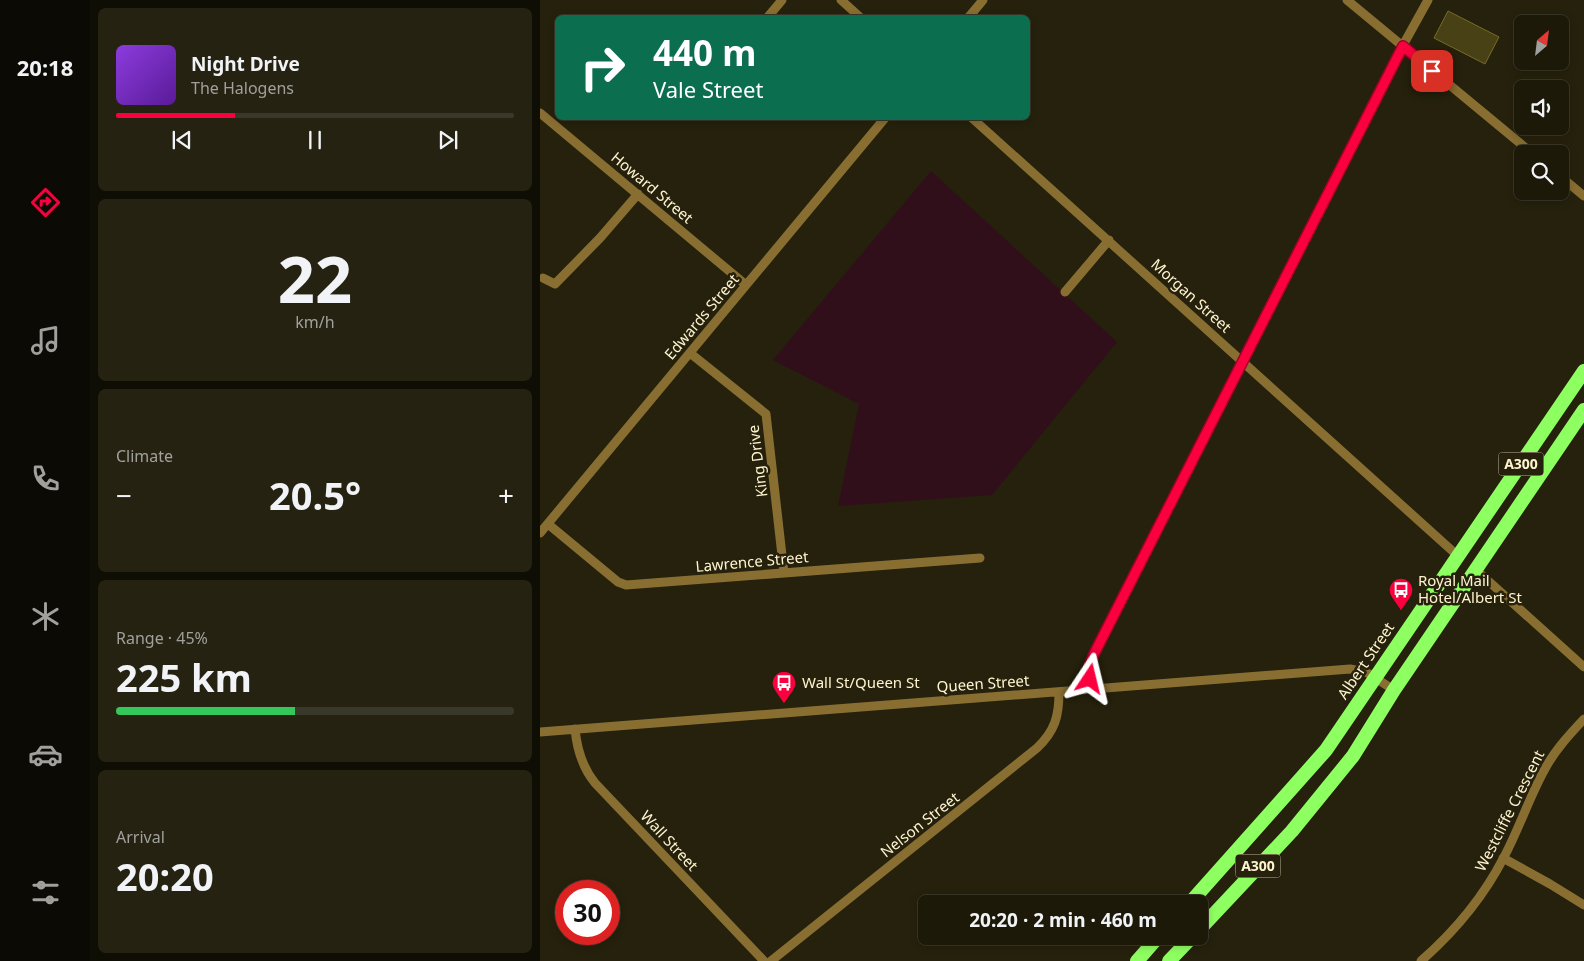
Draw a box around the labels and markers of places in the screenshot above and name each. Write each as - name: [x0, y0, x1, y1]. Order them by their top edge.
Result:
- pin: [1411, 50, 1453, 92]
- place label: Royal Mail Hotel/Albert St: [1418, 570, 1522, 607]
- bus stop icon: Royal Mail Hotel/Albert St: [1388, 577, 1414, 611]
- bus stop icon: Wall St/Queen St: [771, 670, 797, 704]
- place label: Wall St/Queen St: [802, 672, 920, 692]

